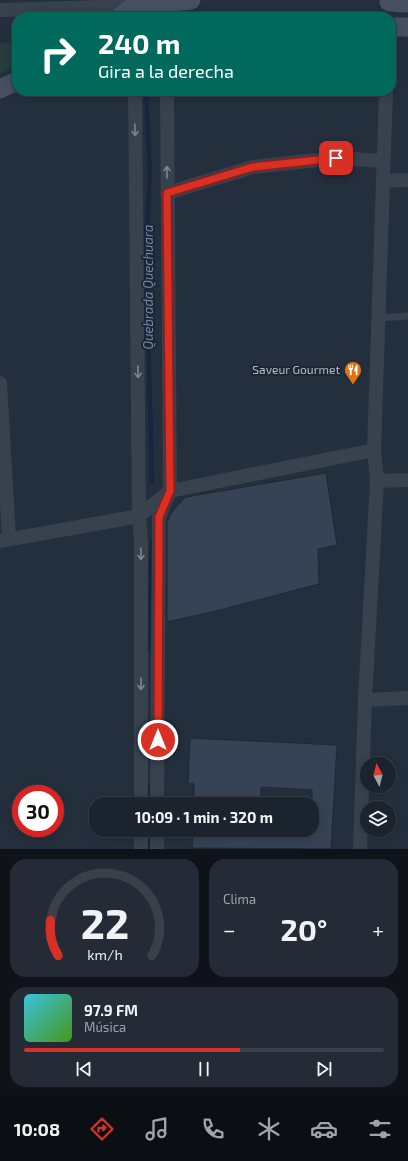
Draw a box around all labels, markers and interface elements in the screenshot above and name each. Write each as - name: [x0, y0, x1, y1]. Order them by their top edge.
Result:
- text: 240 m: [98, 26, 181, 60]
- icon: right: [32, 28, 84, 80]
- text: Gira a la derecha: [98, 60, 234, 82]
- one-way arrow: [131, 123, 139, 136]
- pin: [319, 141, 353, 175]
- icon: arrive: [325, 147, 347, 169]
- one-way arrow: [163, 166, 171, 179]
- water label: Quebrada Quechuara: [140, 225, 156, 349]
- restaurant icon: Saveur Gourmet: [343, 360, 363, 385]
- place label: Saveur Gourmet: [252, 362, 340, 376]
- one-way arrow: [134, 365, 141, 378]
- one-way arrow: [137, 547, 145, 560]
- one-way arrow: [137, 677, 145, 690]
- position arrow: [137, 719, 179, 761]
- north arrow: [360, 757, 396, 793]
- map controls: [360, 757, 396, 837]
- speed limit sign: 30: [12, 785, 64, 837]
- button: layers: [360, 801, 396, 837]
- text: 10:09 · 1 min · 320 m: [135, 808, 273, 826]
- text: Clima: [223, 891, 256, 907]
- text: 22: [80, 897, 129, 947]
- text: 20°: [281, 911, 327, 947]
- text: −: [223, 916, 236, 942]
- text: +: [372, 916, 384, 942]
- text: km/h: [87, 946, 122, 963]
- text: 97.9 FM: [84, 1001, 138, 1019]
- text: Música: [84, 1019, 126, 1035]
- icon: previous: [73, 1058, 95, 1080]
- icon: pause: [193, 1058, 215, 1080]
- icon: next: [313, 1058, 335, 1080]
- icon: directions: [88, 1115, 116, 1143]
- icon: music: [143, 1115, 171, 1143]
- icon: phone: [199, 1115, 227, 1143]
- icon: climate: [255, 1115, 283, 1143]
- icon: car: [310, 1115, 338, 1143]
- icon: filters: [366, 1115, 394, 1143]
- text: 10:08: [14, 1118, 60, 1140]

